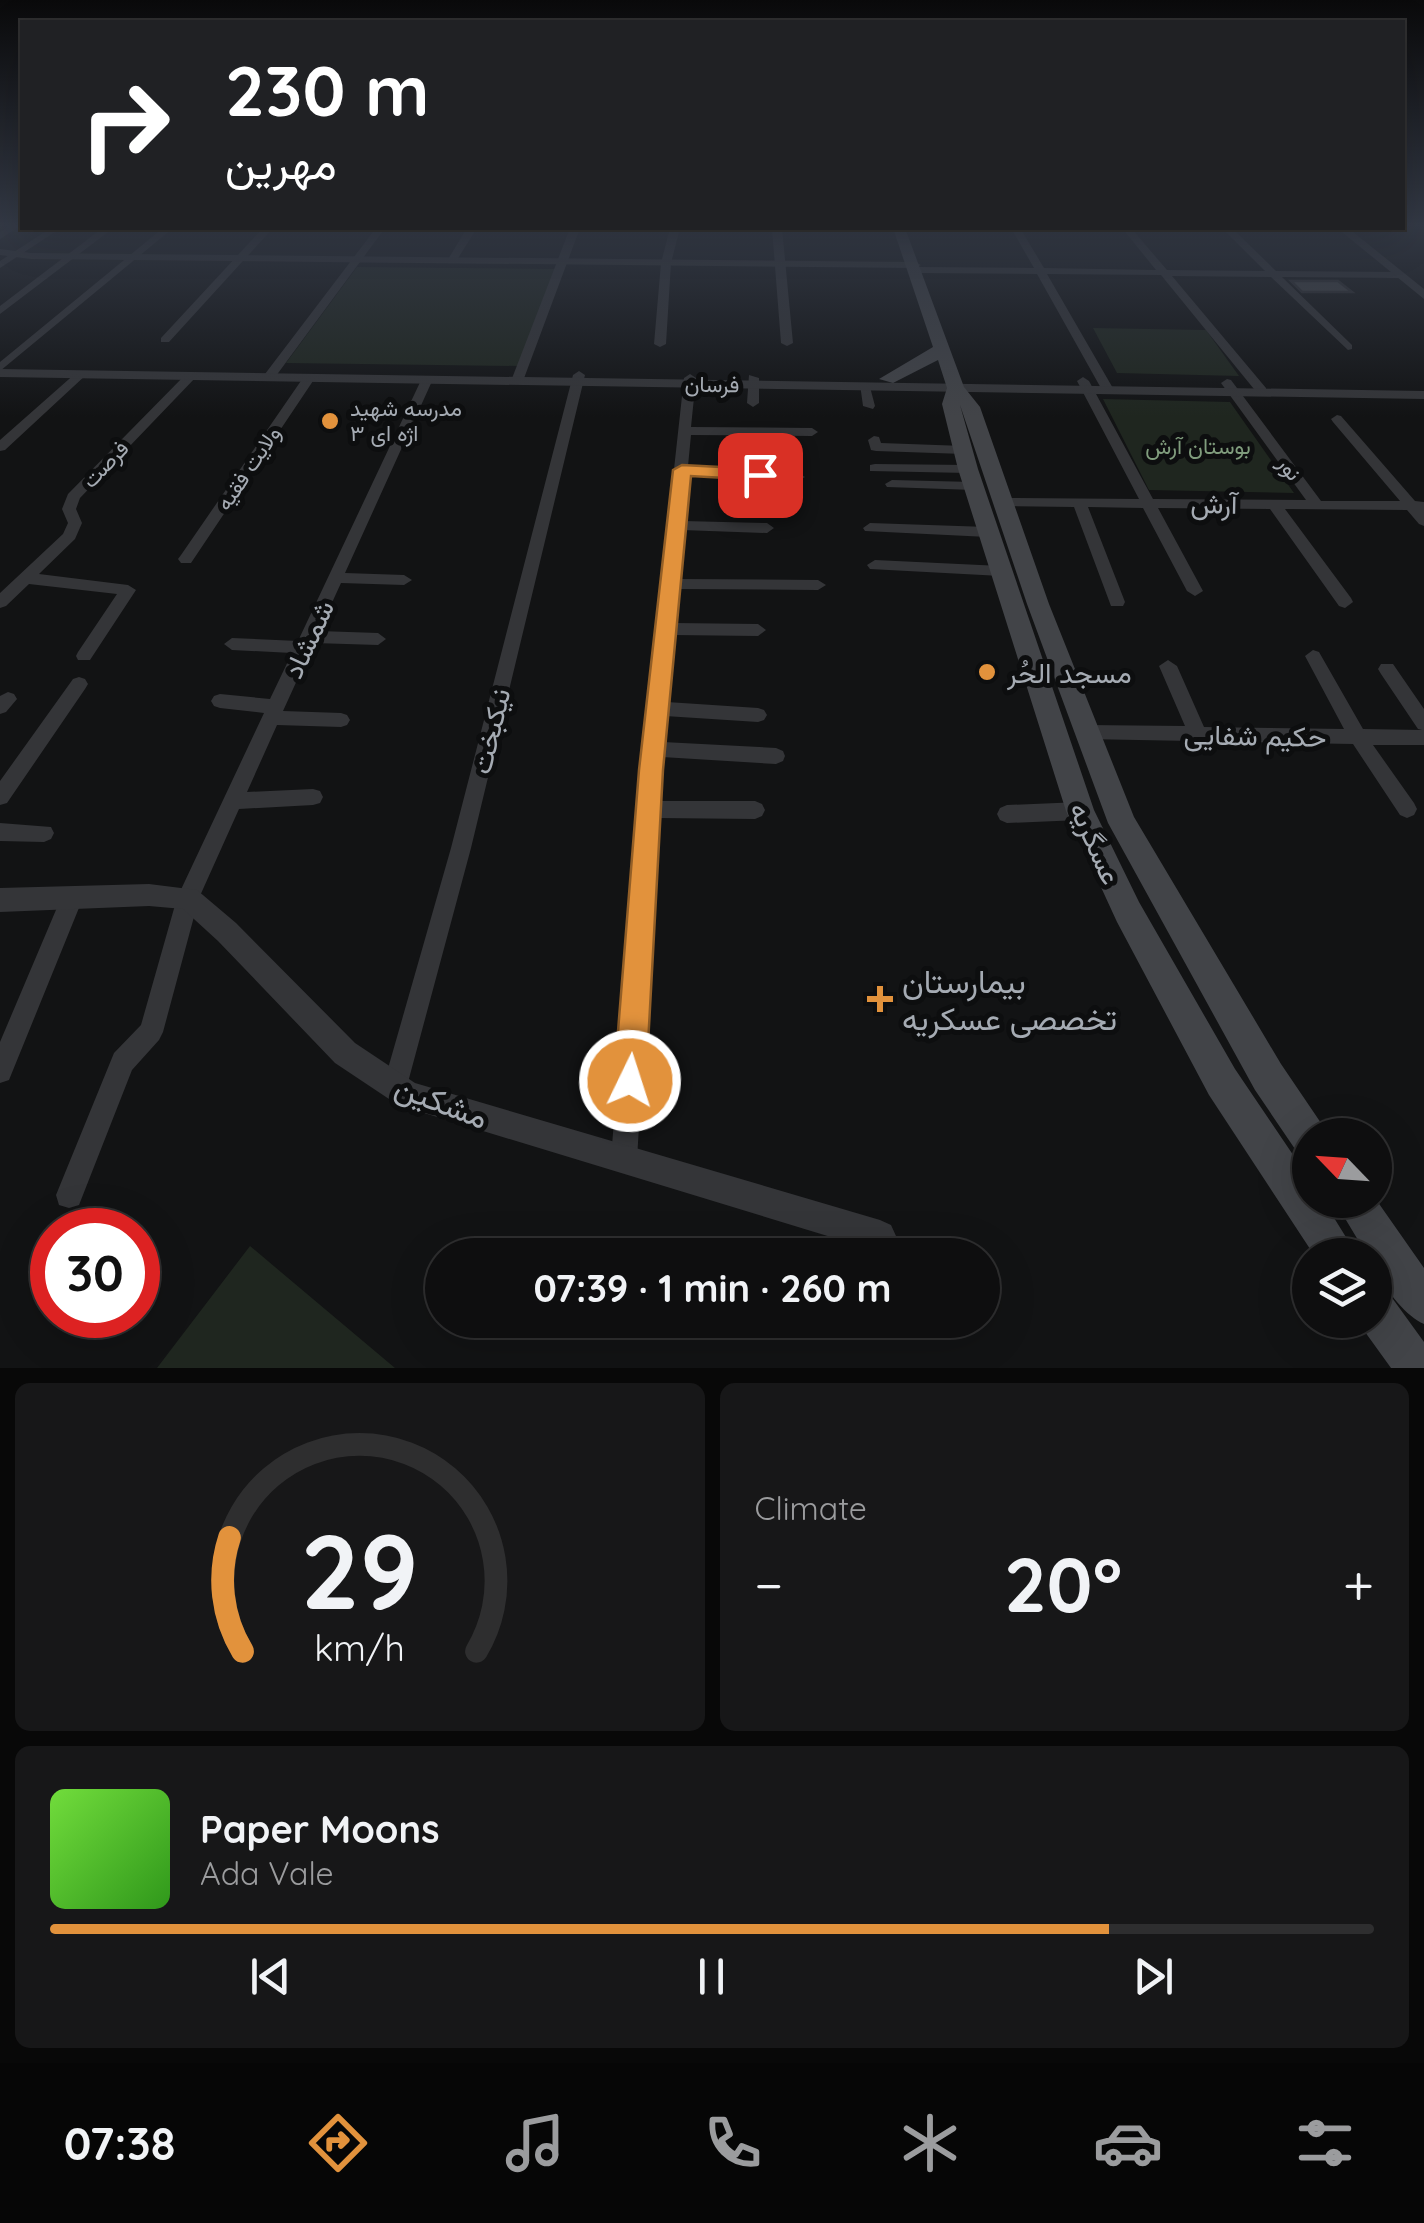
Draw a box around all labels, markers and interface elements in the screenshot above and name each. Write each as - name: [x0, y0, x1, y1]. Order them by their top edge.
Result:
- text: 230 m: [225, 46, 430, 134]
- icon: right: [60, 60, 190, 190]
- text: مهرین: [225, 134, 337, 190]
- street label: فرسان: [684, 370, 740, 398]
- place label: مدرسه شهید اژه ای ۳: [350, 394, 462, 447]
- marker: مدرسه شهید اژه ای ۳: [319, 410, 341, 432]
- street label: ولایت فقیه: [210, 420, 286, 516]
- park label: بوستان آرش: [1145, 432, 1251, 460]
- pin: [718, 433, 803, 518]
- street label: فرصت: [76, 434, 134, 494]
- icon: arrive: [733, 448, 788, 503]
- street label: نور: [1271, 449, 1308, 486]
- street label: آرش: [1190, 485, 1240, 522]
- street label: شمشاد: [275, 594, 341, 684]
- place label: مسجد الحُر: [1006, 655, 1132, 691]
- marker: مسجد الحُر: [976, 661, 998, 683]
- street label: نیکبخت: [462, 684, 518, 778]
- street label: حکیم شفایی: [1183, 716, 1327, 756]
- street label: عسگریه: [1061, 796, 1130, 890]
- place label: بیمارستان تخصصی عسکریه: [902, 961, 1117, 1039]
- marker: بیمارستان تخصصی عسکریه: [867, 986, 893, 1012]
- position arrow: [578, 1029, 682, 1133]
- street label: مشکین: [390, 1065, 494, 1137]
- north arrow: [1292, 1118, 1392, 1218]
- map controls: [1292, 1118, 1392, 1338]
- speed limit sign: 30: [30, 1208, 160, 1338]
- button: layers: [1292, 1238, 1392, 1338]
- text: 07:39 · 1 min · 260 m: [533, 1264, 892, 1312]
- text: Climate: [755, 1488, 867, 1528]
- text: 29: [301, 1505, 419, 1635]
- text: 20°: [1004, 1537, 1122, 1631]
- text: −: [755, 1550, 783, 1619]
- text: +: [1343, 1550, 1374, 1619]
- text: km/h: [314, 1625, 405, 1670]
- text: Paper Moons: [200, 1805, 440, 1853]
- text: Ada Vale: [200, 1853, 334, 1893]
- icon: previous: [243, 1949, 298, 2004]
- icon: pause: [684, 1949, 739, 2004]
- icon: next: [1126, 1949, 1181, 2004]
- icon: directions: [303, 2108, 373, 2178]
- icon: music: [500, 2108, 570, 2178]
- icon: phone: [698, 2108, 768, 2178]
- icon: climate: [895, 2108, 965, 2178]
- icon: car: [1093, 2108, 1163, 2178]
- icon: filters: [1290, 2108, 1360, 2178]
- text: 07:38: [64, 2115, 175, 2171]

